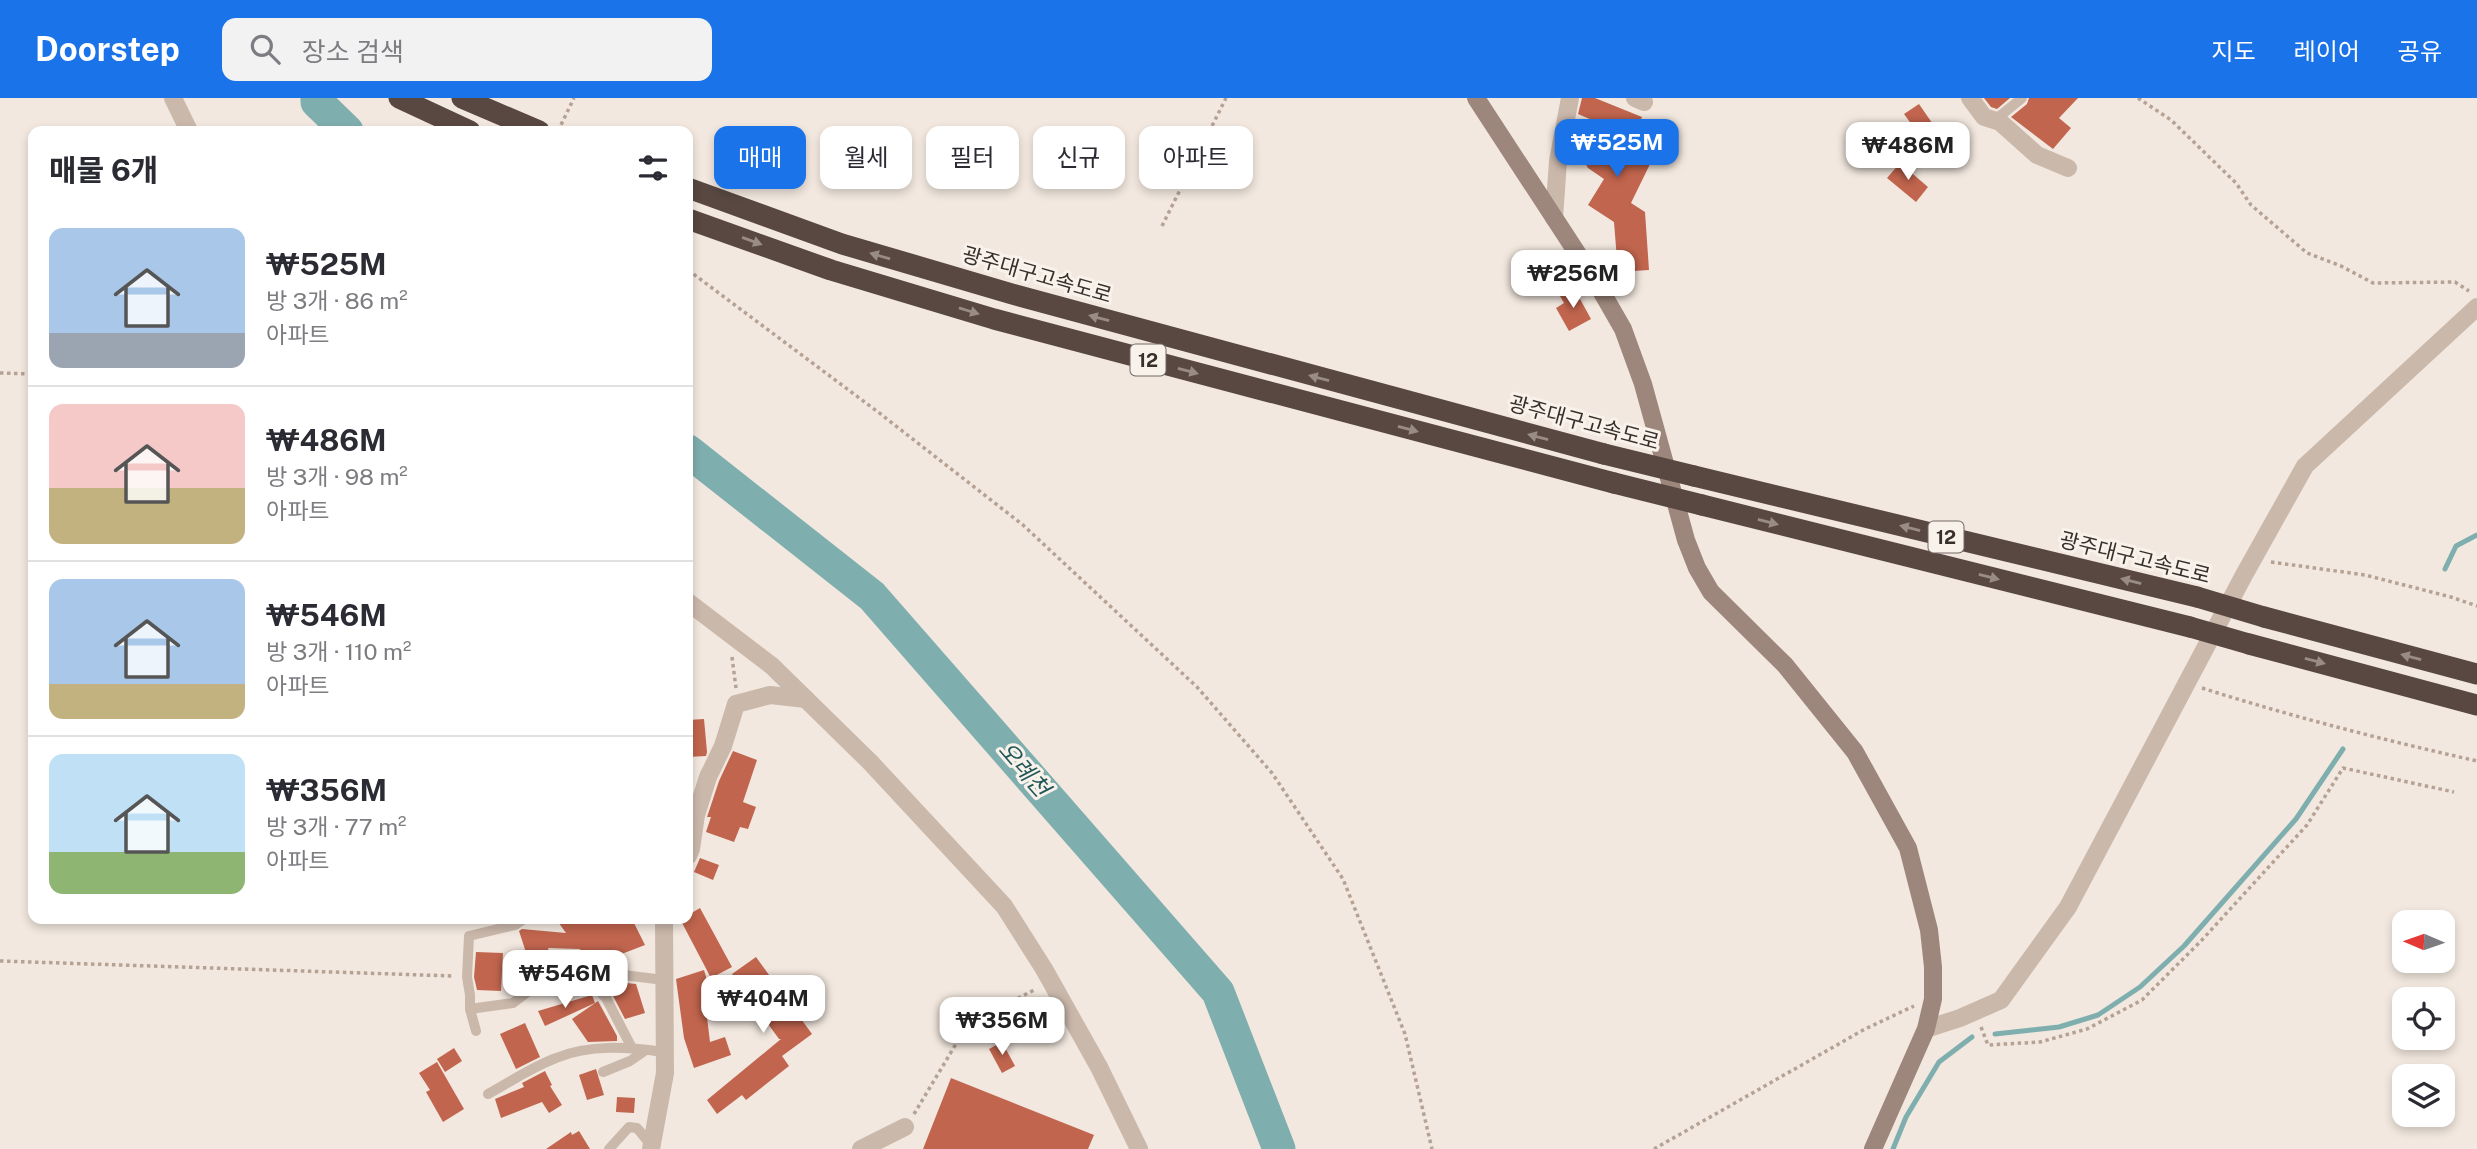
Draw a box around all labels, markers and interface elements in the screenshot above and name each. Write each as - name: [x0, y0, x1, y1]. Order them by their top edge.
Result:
- search box: [222, 18, 712, 81]
- text: Doorstep: [35, 30, 180, 68]
- icon: search: [246, 30, 284, 68]
- text: 장소 검색: [302, 36, 404, 67]
- text: 지도: [2211, 37, 2256, 65]
- text: 레이어: [2294, 37, 2360, 65]
- text: 공유: [2398, 37, 2442, 65]
- pin: ₩525M: [1568, 120, 1666, 179]
- pin: ₩486M: [1859, 122, 1957, 182]
- chip: 매매: [714, 126, 806, 189]
- chip: 월세: [820, 126, 912, 189]
- chip: 필터: [926, 126, 1019, 189]
- chip: 신규: [1033, 126, 1125, 189]
- chip: 아파트: [1139, 126, 1253, 189]
- text: ₩525M: [1571, 128, 1663, 155]
- text: ₩486M: [1862, 131, 1954, 158]
- icon: filters: [634, 149, 672, 187]
- text: 매물 6개: [49, 152, 158, 188]
- one-way arrow: [742, 236, 763, 247]
- street label: 광주대구고속도로: [959, 241, 1115, 308]
- text: ₩525M: [266, 246, 387, 282]
- one-way arrow: [870, 250, 891, 260]
- pin: ₩256M: [1524, 250, 1622, 310]
- icon: home: [105, 256, 189, 340]
- text: ₩256M: [1527, 259, 1619, 286]
- text: 방 3개 · 86 m²: [266, 287, 408, 314]
- one-way arrow: [958, 307, 979, 317]
- one-way arrow: [1088, 312, 1110, 323]
- text: 아파트: [266, 321, 329, 348]
- road number: 12: [1130, 344, 1166, 376]
- one-way arrow: [1177, 366, 1199, 377]
- one-way arrow: [1307, 372, 1329, 383]
- street label: 광주대구고속도로: [1506, 390, 1662, 455]
- text: ₩486M: [266, 422, 387, 458]
- one-way arrow: [1397, 424, 1419, 435]
- one-way arrow: [1527, 431, 1548, 441]
- icon: home: [105, 432, 189, 516]
- text: 방 3개 · 98 m²: [266, 463, 408, 490]
- text: 아파트: [266, 497, 329, 524]
- one-way arrow: [1757, 517, 1779, 528]
- one-way arrow: [1899, 522, 1921, 533]
- road number: 12: [1928, 522, 1964, 552]
- street label: 광주대구고속도로: [2057, 527, 2213, 588]
- one-way arrow: [1978, 572, 2000, 583]
- one-way arrow: [2120, 576, 2142, 587]
- text: ₩546M: [266, 597, 387, 633]
- icon: home: [105, 607, 189, 691]
- text: 방 3개 · 110 m²: [266, 638, 411, 665]
- one-way arrow: [2400, 651, 2421, 661]
- one-way arrow: [2304, 656, 2326, 667]
- text: 아파트: [266, 672, 329, 699]
- water label: 오례천: [993, 736, 1057, 804]
- text: ₩356M: [266, 772, 387, 808]
- icon: home: [105, 782, 189, 866]
- text: 방 3개 · 77 m²: [266, 813, 407, 840]
- text: 아파트: [266, 847, 329, 874]
- north arrow: [2392, 910, 2455, 973]
- map controls: [2392, 910, 2455, 1127]
- pin: ₩546M: [516, 950, 614, 1010]
- text: ₩546M: [519, 959, 611, 986]
- pin: ₩404M: [714, 976, 812, 1035]
- text: ₩404M: [717, 984, 809, 1011]
- button: locate: [2392, 987, 2455, 1050]
- pin: ₩356M: [953, 998, 1051, 1057]
- text: ₩356M: [956, 1006, 1048, 1033]
- button: layers: [2392, 1064, 2455, 1127]

